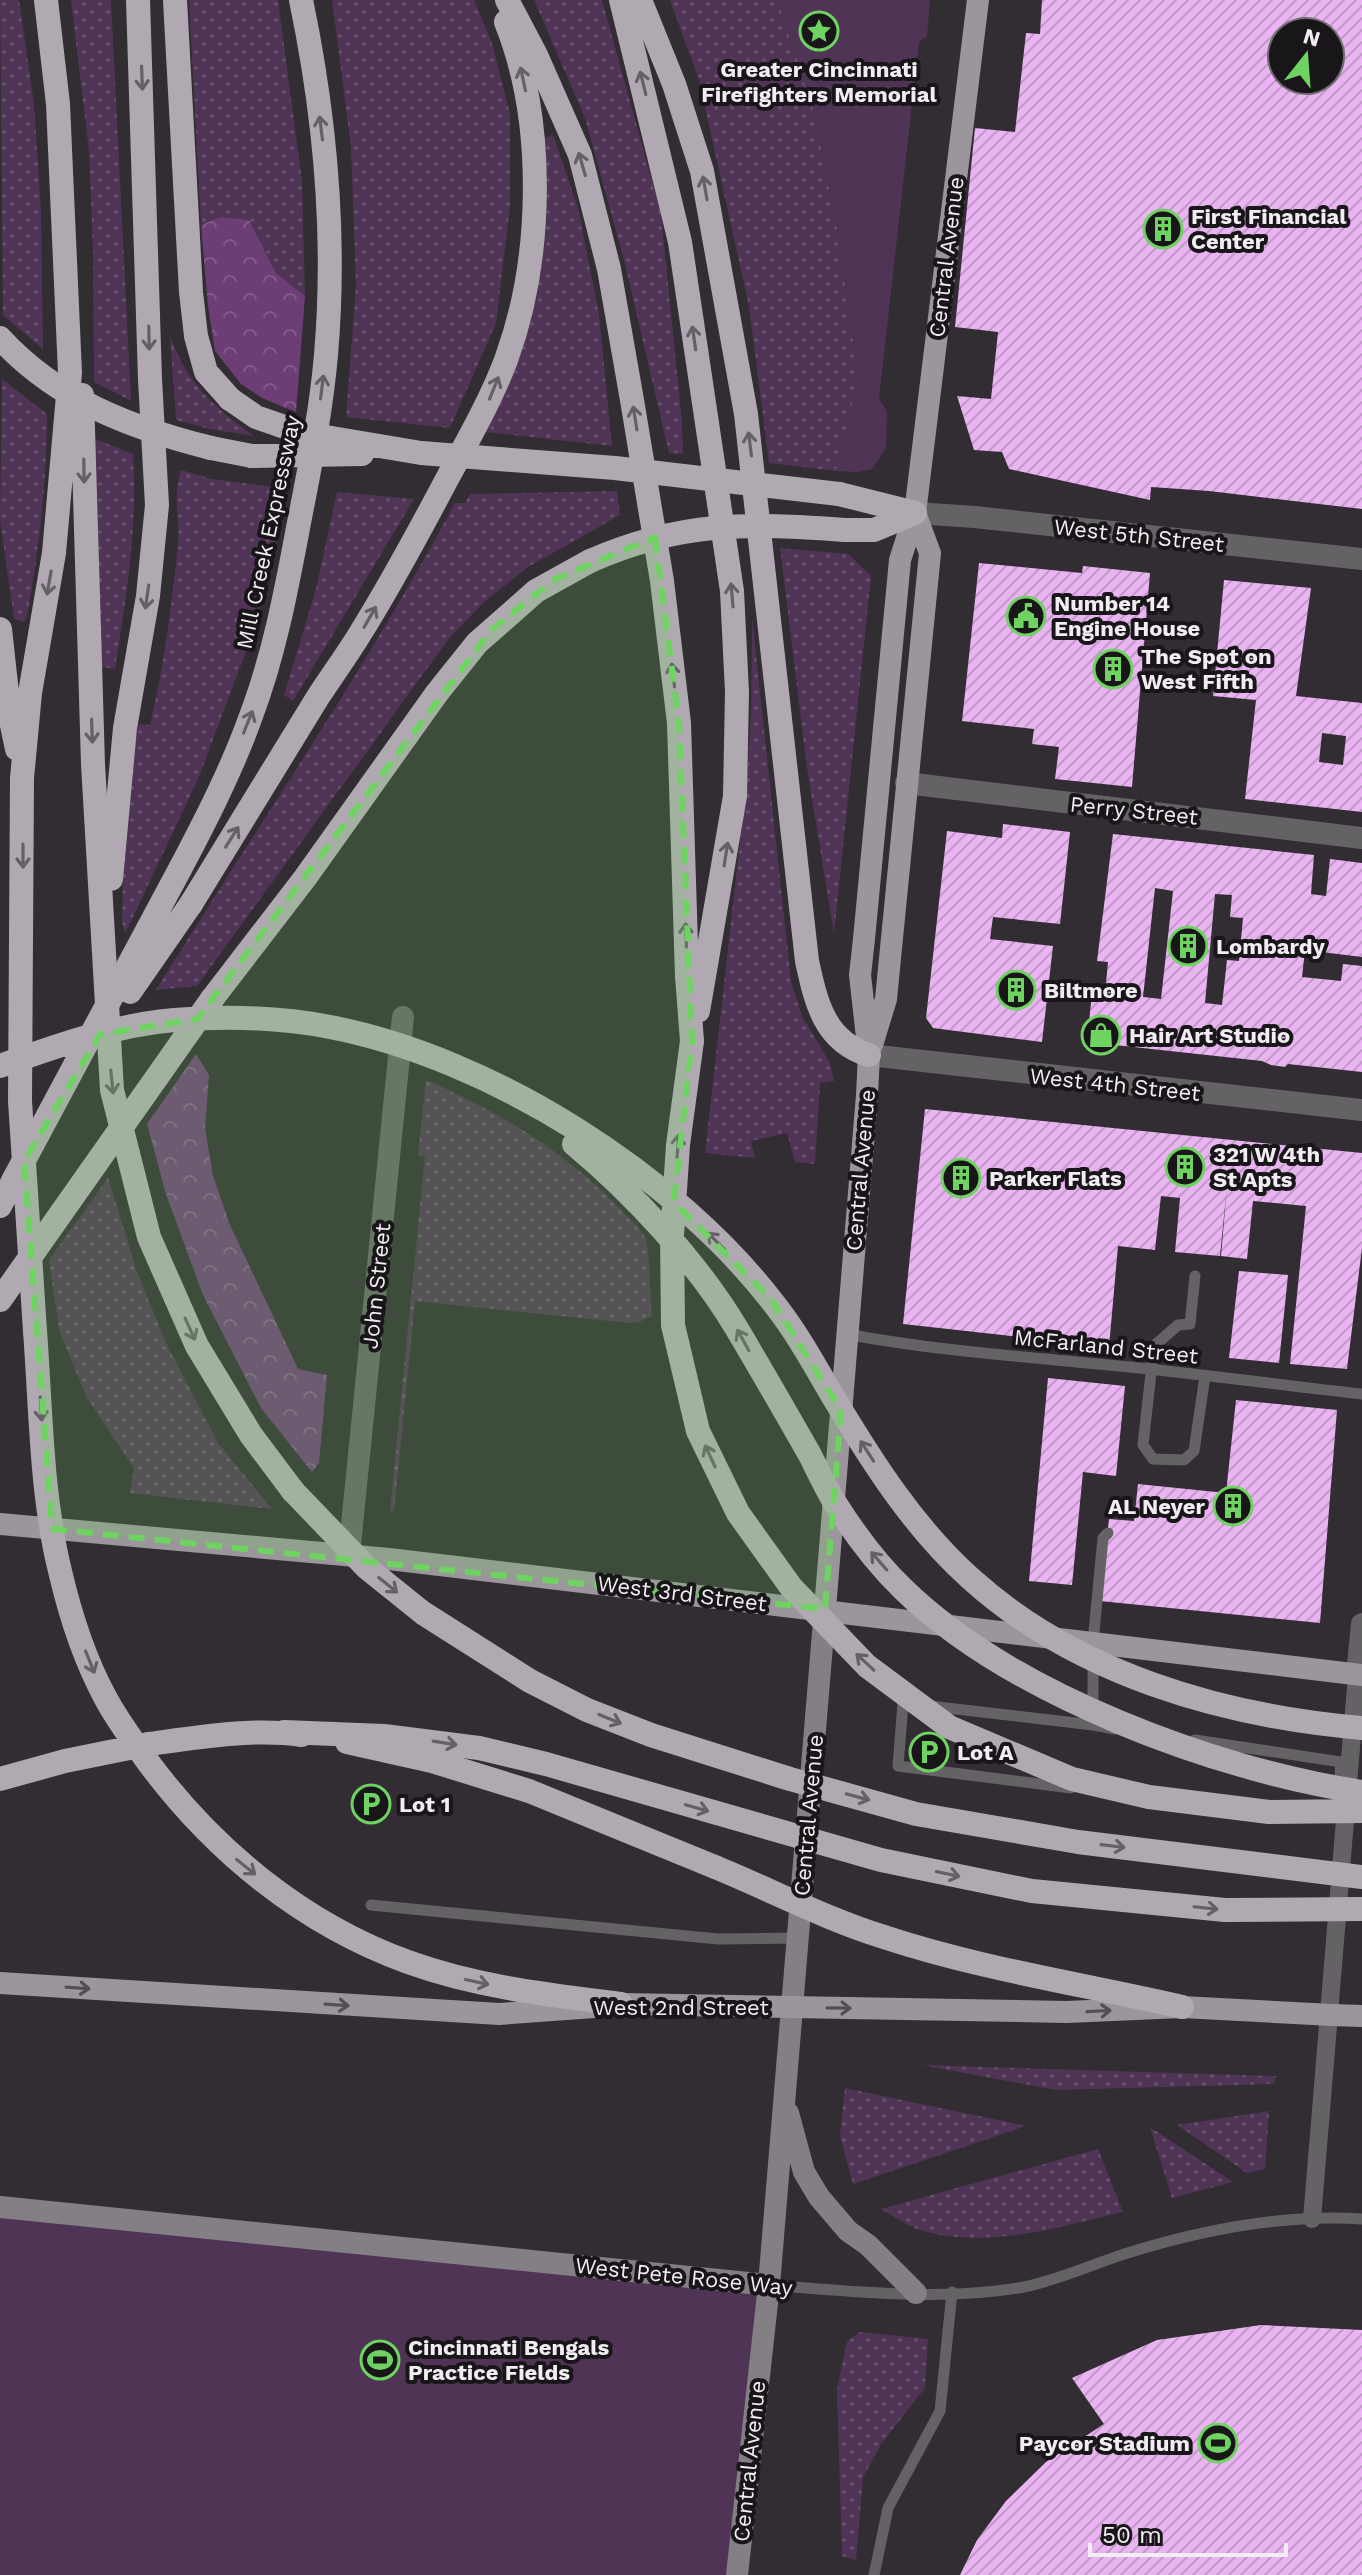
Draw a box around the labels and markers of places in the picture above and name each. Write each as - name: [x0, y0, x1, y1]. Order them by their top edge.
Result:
- place icon: Greater Cincinnati Firefighters Memorial: [798, 10, 840, 52]
- place label: Greater Cincinnati Firefighters Memorial: [701, 57, 937, 107]
- place label: First Financial Center: [1191, 204, 1347, 254]
- building icon: First Financial Center: [1142, 208, 1184, 250]
- place label: Number 14 Engine House: [1054, 591, 1200, 641]
- public building icon: Number 14 Engine House: [1005, 595, 1047, 637]
- place label: The Spot on West Fifth: [1141, 644, 1272, 694]
- building icon: The Spot on West Fifth: [1092, 648, 1134, 690]
- building icon: Lombardy: [1167, 925, 1209, 967]
- place label: Lombardy: [1216, 934, 1326, 959]
- building icon: Biltmore: [995, 969, 1037, 1011]
- place label: Biltmore: [1044, 978, 1138, 1003]
- shop icon: Hair Art Studio: [1080, 1014, 1122, 1056]
- place label: Hair Art Studio: [1129, 1023, 1290, 1048]
- place label: 321 W 4th St Apts: [1213, 1142, 1320, 1192]
- building icon: 321 W 4th St Apts: [1164, 1146, 1206, 1188]
- building icon: Parker Flats: [940, 1157, 982, 1199]
- place label: Parker Flats: [989, 1166, 1122, 1191]
- building icon: AL Neyer: [1212, 1485, 1254, 1527]
- place label: AL Neyer: [1108, 1494, 1206, 1519]
- parking icon: Lot A: [908, 1731, 950, 1773]
- place label: Lot A: [957, 1740, 1014, 1765]
- parking icon: Lot 1: [350, 1783, 392, 1825]
- place label: Lot 1: [399, 1792, 450, 1817]
- place label: Cincinnati Bengals Practice Fields: [408, 2335, 609, 2385]
- sports icon: Cincinnati Bengals Practice Fields: [359, 2339, 401, 2381]
- sports icon: Paycor Stadium: [1197, 2422, 1239, 2464]
- place label: Paycor Stadium: [1019, 2431, 1190, 2456]

